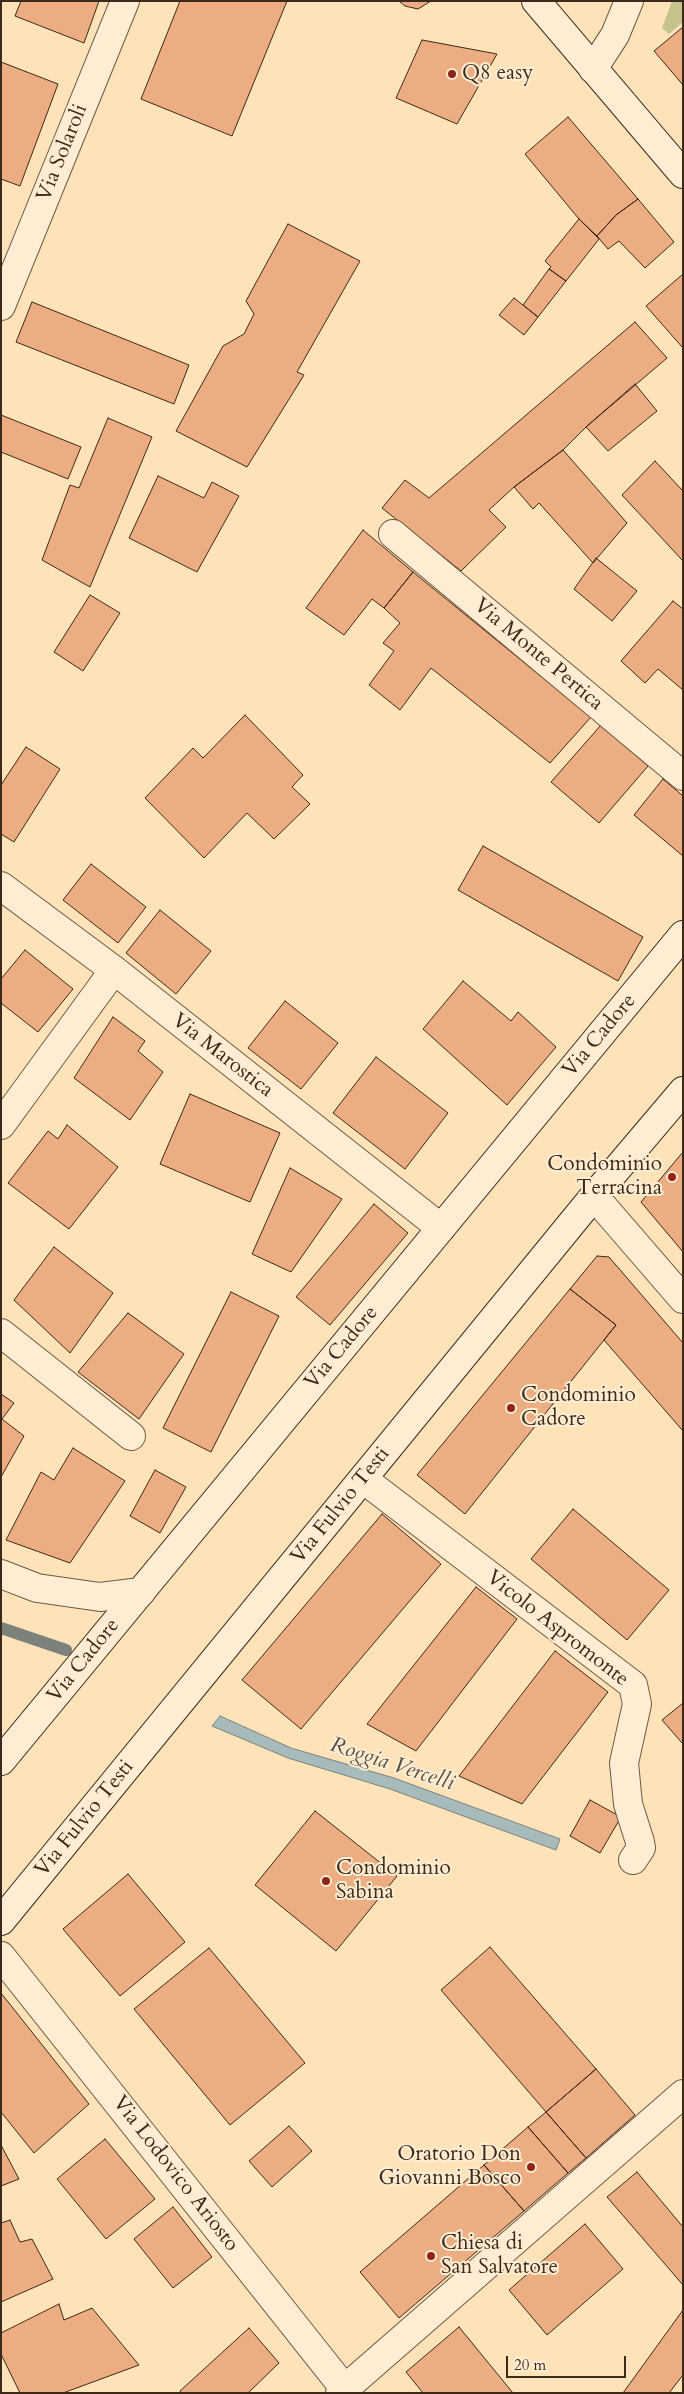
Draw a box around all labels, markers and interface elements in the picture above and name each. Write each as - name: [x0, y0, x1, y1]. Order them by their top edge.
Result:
- place label: Q8 easy: [462, 61, 533, 87]
- marker: Q8 easy: [446, 68, 458, 80]
- street label: Via Solaroli: [32, 101, 94, 205]
- street label: Via Monte Pertica: [468, 593, 608, 717]
- street label: Via Cadore: [558, 989, 642, 1083]
- street label: Via Marostica: [166, 1008, 278, 1104]
- place label: Condominio Terracina: [547, 1152, 662, 1202]
- marker: Condominio Terracina: [666, 1171, 678, 1183]
- street label: Via Cadore: [300, 1301, 384, 1395]
- place label: Condominio Cadore: [521, 1383, 636, 1433]
- marker: Condominio Cadore: [505, 1402, 517, 1414]
- street label: Via Fulvio Testi: [286, 1443, 396, 1569]
- street label: Vicolo Aspromonte: [481, 1566, 633, 1692]
- street label: Via Cadore: [42, 1614, 126, 1708]
- water label: Roggia Vercelli: [327, 1733, 457, 1797]
- street label: Via Fulvio Testi: [30, 1756, 140, 1882]
- place label: Condominio Sabina: [336, 1856, 451, 1906]
- marker: Condominio Sabina: [320, 1875, 332, 1887]
- street label: Via Lodovico Ariosto: [106, 2091, 244, 2257]
- place label: Oratorio Don Giovanni Bosco: [378, 2142, 521, 2192]
- marker: Oratorio Don Giovanni Bosco: [525, 2161, 537, 2173]
- place label: Chiesa di San Salvatore: [441, 2231, 558, 2281]
- marker: Chiesa di San Salvatore: [425, 2250, 437, 2262]
- scale bar: [509, 2346, 629, 2378]
- text: 20 m: [514, 2355, 546, 2375]

